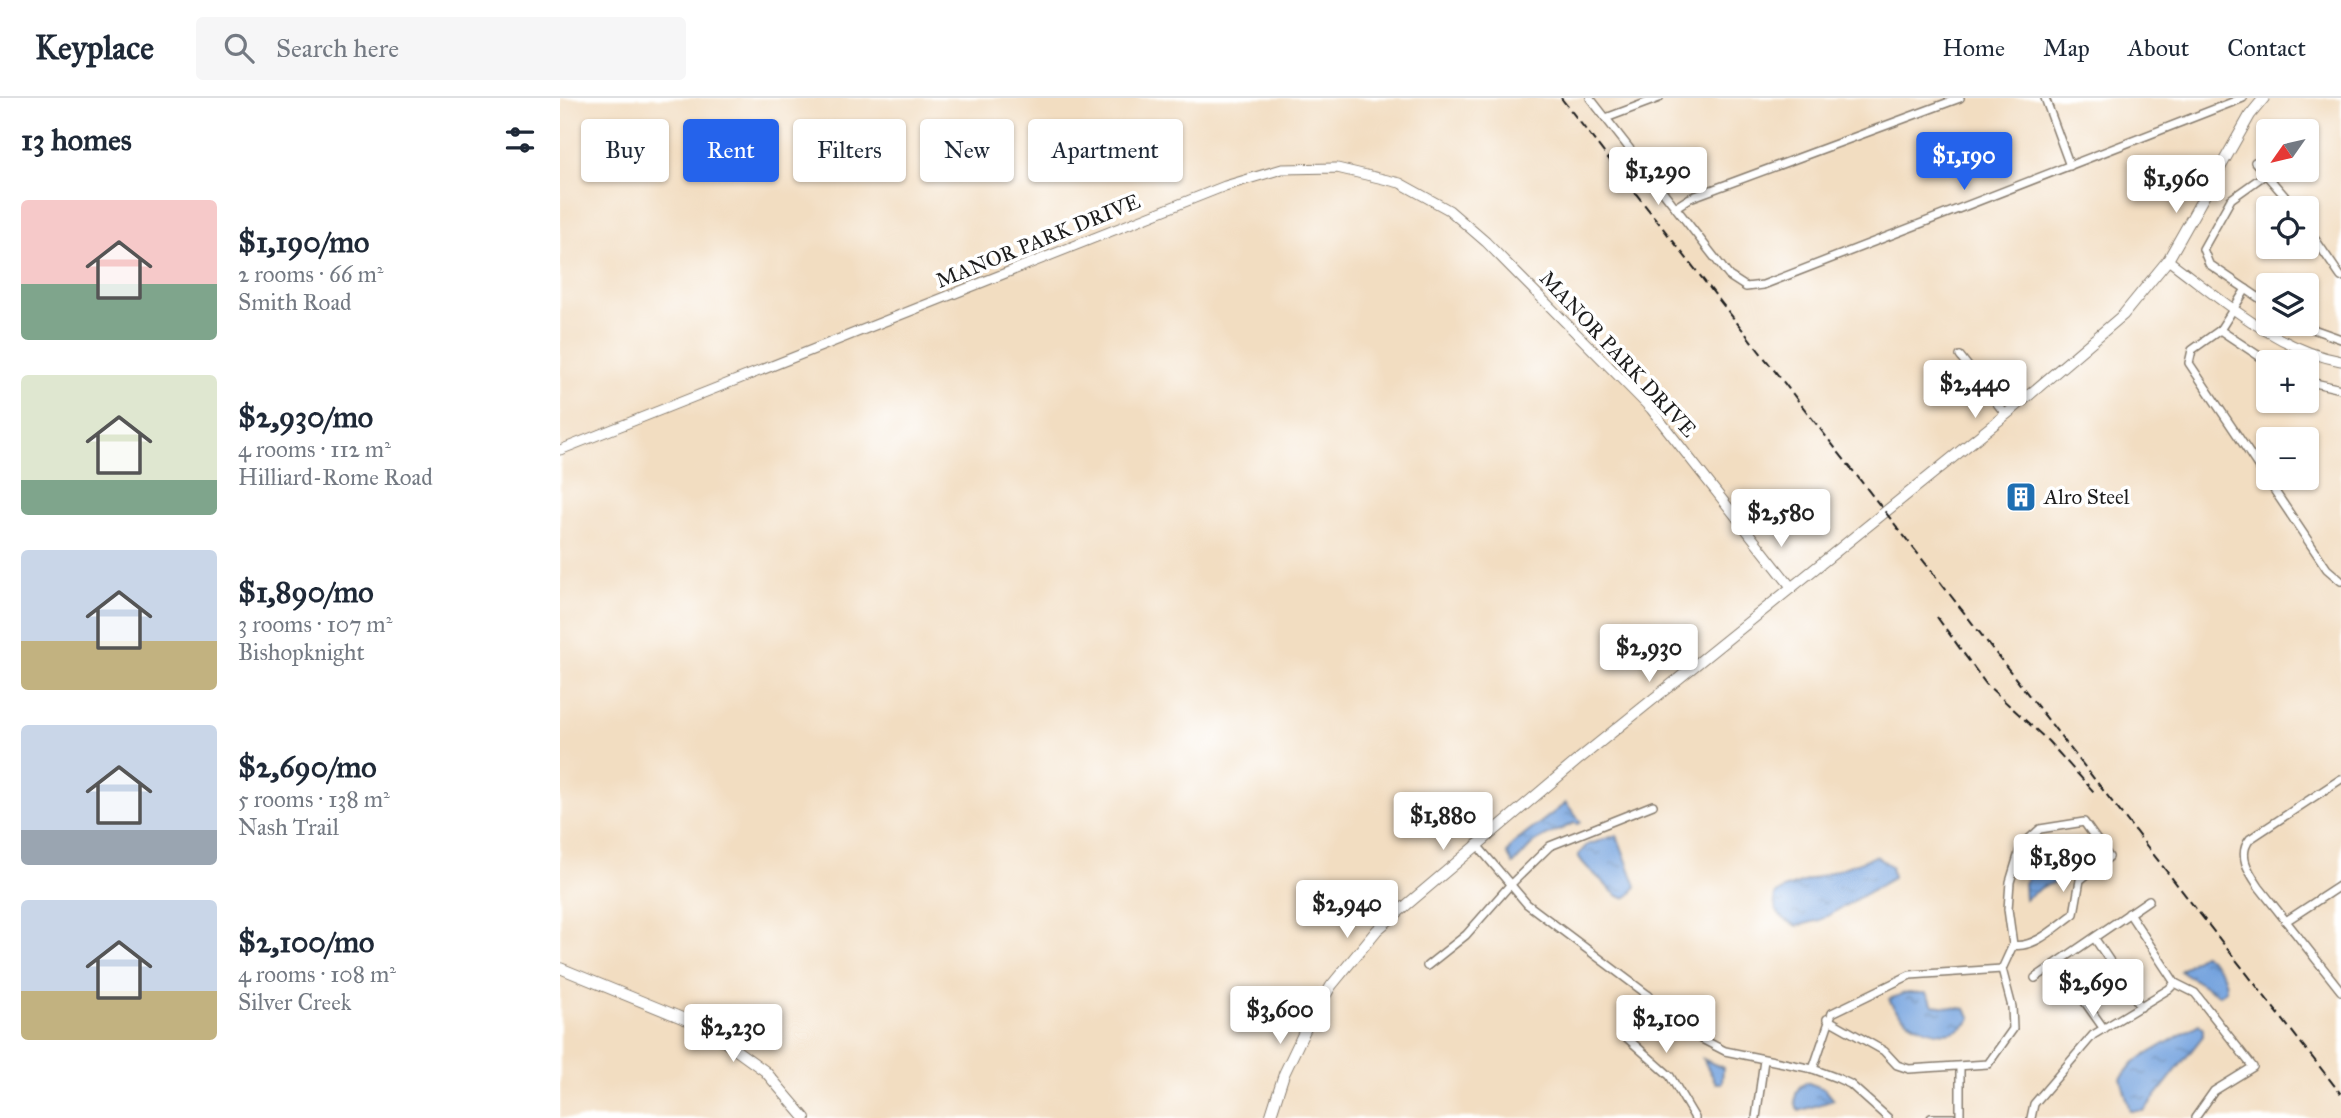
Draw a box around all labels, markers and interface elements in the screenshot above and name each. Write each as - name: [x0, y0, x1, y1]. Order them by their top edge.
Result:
- search box: [196, 17, 686, 80]
- text: Keyplace: [35, 28, 154, 68]
- icon: search: [220, 29, 258, 67]
- text: Search here: [276, 32, 399, 64]
- text: Home: [1942, 33, 2005, 63]
- text: Map: [2043, 33, 2090, 63]
- text: About: [2128, 33, 2189, 63]
- text: Contact: [2227, 33, 2306, 63]
- chip: Buy: [581, 119, 669, 182]
- chip: Rent: [683, 119, 779, 182]
- chip: Filters: [793, 119, 906, 182]
- chip: New: [920, 119, 1014, 182]
- chip: Apartment: [1028, 119, 1183, 182]
- north arrow: [2256, 119, 2319, 182]
- map controls: [2256, 119, 2319, 490]
- icon: filters: [501, 121, 539, 159]
- text: 13 homes: [21, 122, 132, 158]
- pin: $1,190: [1907, 132, 2021, 192]
- text: $1,190: [1932, 141, 1996, 169]
- pin: $1,290: [1601, 148, 1715, 207]
- text: $1,290: [1625, 156, 1691, 184]
- pin: $1,960: [2119, 156, 2233, 215]
- text: $1,960: [2143, 164, 2209, 192]
- street label: MANOR PARK DRIVE: [932, 188, 1144, 294]
- button: locate: [2256, 196, 2319, 259]
- text: $1,190/mo: [238, 224, 369, 260]
- icon: home: [77, 228, 161, 312]
- text: 2 rooms · 66 m²: [238, 260, 383, 288]
- street label: MANOR PARK DRIVE: [1534, 265, 1702, 443]
- button: layers: [2256, 273, 2319, 336]
- text: Smith Road: [238, 288, 352, 316]
- button: +: [2256, 350, 2319, 413]
- pin: $2,440: [1918, 360, 2032, 420]
- text: $2,440: [1939, 369, 2011, 397]
- text: $2,930/mo: [238, 399, 373, 435]
- icon: home: [77, 403, 161, 487]
- button: −: [2256, 427, 2319, 490]
- text: 4 rooms · 112 m²: [238, 435, 391, 463]
- text: Hilliard-Rome Road: [238, 463, 433, 491]
- building icon: Alro Steel: [2004, 480, 2038, 514]
- place label: Alro Steel: [2043, 484, 2130, 510]
- pin: $2,580: [1724, 490, 1838, 549]
- text: $2,580: [1747, 498, 1815, 526]
- text: $1,890/mo: [238, 574, 374, 610]
- icon: home: [77, 578, 161, 662]
- text: 3 rooms · 107 m²: [238, 610, 392, 638]
- pin: $2,930: [1592, 624, 1706, 684]
- text: $2,930: [1616, 633, 1682, 661]
- text: Bishopknight: [238, 638, 365, 666]
- text: $2,690/mo: [238, 749, 377, 785]
- icon: home: [77, 753, 161, 837]
- text: 5 rooms · 138 m²: [238, 785, 390, 813]
- pin: $1,880: [1386, 792, 1500, 852]
- text: $1,880: [1410, 801, 1476, 829]
- text: Nash Trail: [238, 813, 339, 841]
- pin: $1,890: [2006, 834, 2120, 894]
- text: $1,890: [2030, 843, 2096, 871]
- pin: $2,940: [1290, 880, 1404, 940]
- text: $2,940: [1312, 889, 1382, 917]
- text: $2,100/mo: [238, 924, 374, 960]
- icon: home: [77, 928, 161, 1012]
- text: 4 rooms · 108 m²: [238, 960, 396, 988]
- pin: $2,690: [2036, 960, 2150, 1019]
- text: $2,690: [2058, 968, 2128, 996]
- pin: $3,600: [1223, 986, 1337, 1046]
- text: Silver Creek: [238, 988, 351, 1016]
- text: $3,600: [1246, 995, 1314, 1023]
- pin: $2,100: [1609, 996, 1723, 1055]
- pin: $2,230: [676, 1004, 790, 1064]
- text: $2,100: [1632, 1004, 1700, 1032]
- text: $2,230: [700, 1013, 766, 1041]

